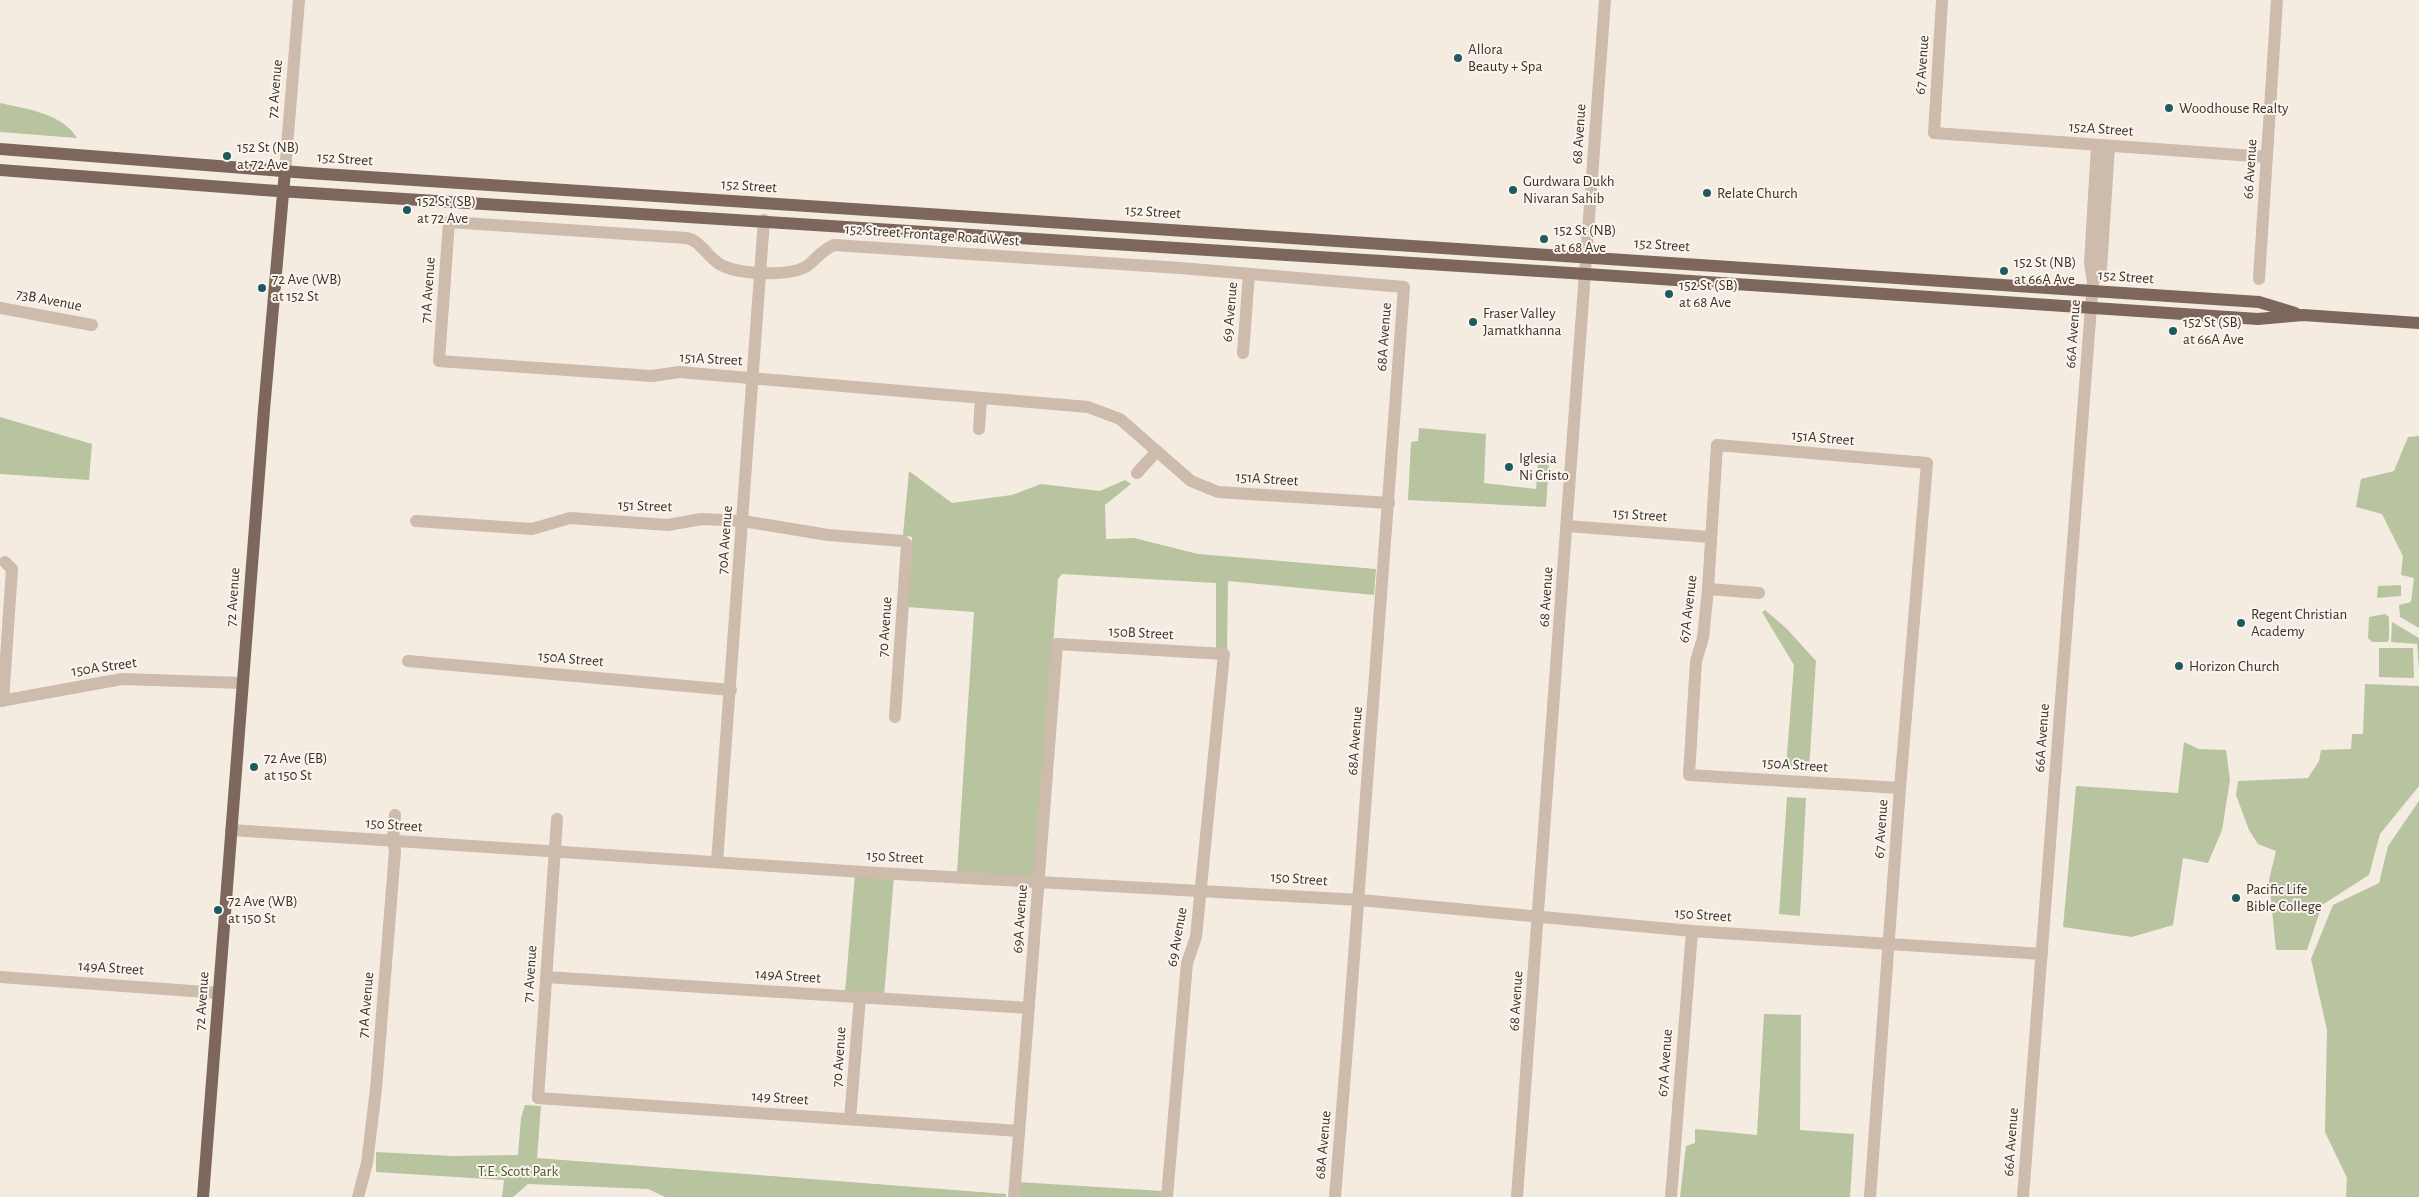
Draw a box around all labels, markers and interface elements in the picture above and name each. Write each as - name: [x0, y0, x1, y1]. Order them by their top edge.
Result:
- street label: 67 Avenue: [1911, 35, 1933, 95]
- place label: Allora Beauty + Spa: [1468, 40, 1542, 75]
- marker: Allora Beauty + Spa: [1452, 52, 1464, 64]
- street label: 72 Avenue: [263, 59, 287, 119]
- place label: Woodhouse Realty: [2179, 99, 2289, 117]
- marker: Woodhouse Realty: [2163, 102, 2175, 114]
- street label: 68 Avenue: [1568, 103, 1590, 165]
- street label: 152A Street: [2068, 118, 2134, 140]
- place label: 152 St (NB) at 72 Ave: [237, 138, 299, 173]
- street label: 66 Avenue: [2239, 138, 2261, 200]
- street label: 152 Street: [316, 148, 374, 170]
- marker: 152 St (NB) at 72 Ave: [221, 150, 233, 162]
- place label: Gurdwara Dukh Nivaran Sahib: [1523, 172, 1615, 207]
- street label: 152 Street: [720, 175, 778, 197]
- marker: Gurdwara Dukh Nivaran Sahib: [1507, 184, 1519, 196]
- place label: Relate Church: [1717, 184, 1798, 202]
- marker: Relate Church: [1701, 187, 1713, 199]
- place label: 152 St (SB) at 72 Ave: [417, 192, 476, 227]
- street label: 152 Street: [1124, 201, 1182, 223]
- marker: 152 St (SB) at 72 Ave: [401, 204, 413, 216]
- street label: 152 Street Frontage Road West: [844, 220, 1020, 250]
- place label: 152 St (NB) at 68 Ave: [1554, 221, 1616, 256]
- marker: 152 St (NB) at 68 Ave: [1538, 233, 1550, 245]
- street label: 152 Street: [1633, 234, 1691, 256]
- place label: 152 St (NB) at 66A Ave: [2014, 253, 2076, 288]
- street label: 71A Avenue: [417, 256, 439, 324]
- marker: 152 St (NB) at 66A Ave: [1998, 265, 2010, 277]
- street label: 152 Street: [2097, 266, 2155, 288]
- place label: 72 Ave (WB) at 152 St: [272, 270, 342, 305]
- place label: 152 St (SB) at 68 Ave: [1679, 276, 1738, 311]
- street label: 69 Avenue: [1218, 281, 1242, 343]
- marker: 72 Ave (WB) at 152 St: [256, 282, 268, 294]
- street label: 73B Avenue: [15, 285, 83, 315]
- marker: 152 St (SB) at 68 Ave: [1663, 288, 1675, 300]
- street label: 66A Avenue: [2062, 299, 2084, 369]
- street label: 68A Avenue: [1373, 302, 1395, 372]
- place label: Fraser Valley Jamatkhanna: [1483, 304, 1562, 339]
- place label: 152 St (SB) at 66A Ave: [2183, 313, 2244, 348]
- marker: Fraser Valley Jamatkhanna: [1467, 316, 1479, 328]
- marker: 152 St (SB) at 66A Ave: [2167, 325, 2179, 337]
- street label: 151A Street: [679, 348, 743, 370]
- street label: 151A Street: [1791, 426, 1855, 450]
- place label: Iglesia Ni Cristo: [1519, 449, 1569, 484]
- marker: Iglesia Ni Cristo: [1503, 461, 1515, 473]
- street label: 151A Street: [1235, 468, 1299, 490]
- street label: 151 Street: [618, 496, 672, 516]
- street label: 151 Street: [1612, 504, 1668, 526]
- street label: 70A Avenue: [714, 505, 736, 575]
- street label: 68 Avenue: [1535, 566, 1557, 628]
- street label: 72 Avenue: [222, 567, 244, 627]
- street label: 67A Avenue: [1675, 574, 1701, 644]
- street label: 70 Avenue: [874, 596, 896, 658]
- place label: Regent Christian Academy: [2251, 605, 2347, 640]
- marker: Regent Christian Academy: [2235, 617, 2247, 629]
- street label: 150B Street: [1108, 622, 1174, 644]
- street label: 150A Street: [537, 647, 605, 671]
- street label: 150A Street: [70, 654, 138, 680]
- place label: Horizon Church: [2189, 657, 2280, 675]
- marker: Horizon Church: [2173, 660, 2185, 672]
- street label: 66A Avenue: [2031, 703, 2053, 773]
- street label: 68A Avenue: [1344, 706, 1366, 776]
- place label: 72 Ave (EB) at 150 St: [264, 749, 328, 784]
- street label: 150A Street: [1762, 754, 1828, 776]
- marker: 72 Ave (EB) at 150 St: [248, 761, 260, 773]
- street label: 67 Avenue: [1870, 799, 1892, 859]
- street label: 150 Street: [365, 814, 423, 836]
- street label: 150 Street: [866, 847, 924, 867]
- street label: 150 Street: [1270, 868, 1328, 890]
- place label: Pacific Life Bible College: [2246, 880, 2322, 915]
- street label: 69A Avenue: [1009, 884, 1031, 954]
- place label: 72 Ave (WB) at 150 St: [228, 892, 298, 927]
- marker: Pacific Life Bible College: [2230, 892, 2242, 904]
- marker: 72 Ave (WB) at 150 St: [212, 904, 224, 916]
- street label: 150 Street: [1674, 904, 1732, 926]
- street label: 69 Avenue: [1163, 906, 1191, 968]
- street label: 71 Avenue: [519, 945, 541, 1003]
- street label: 149A Street: [78, 957, 144, 979]
- street label: 149A Street: [755, 965, 821, 987]
- street label: 68 Avenue: [1505, 970, 1527, 1032]
- street label: 72 Avenue: [191, 971, 213, 1031]
- street label: 71A Avenue: [354, 971, 378, 1039]
- street label: 70 Avenue: [828, 1026, 850, 1088]
- street label: 67A Avenue: [1654, 1028, 1676, 1098]
- street label: 149 Street: [751, 1087, 809, 1109]
- street label: 66A Avenue: [2000, 1107, 2022, 1177]
- street label: 68A Avenue: [1311, 1110, 1335, 1180]
- park label: T.E. Scott Park: [478, 1162, 558, 1180]

